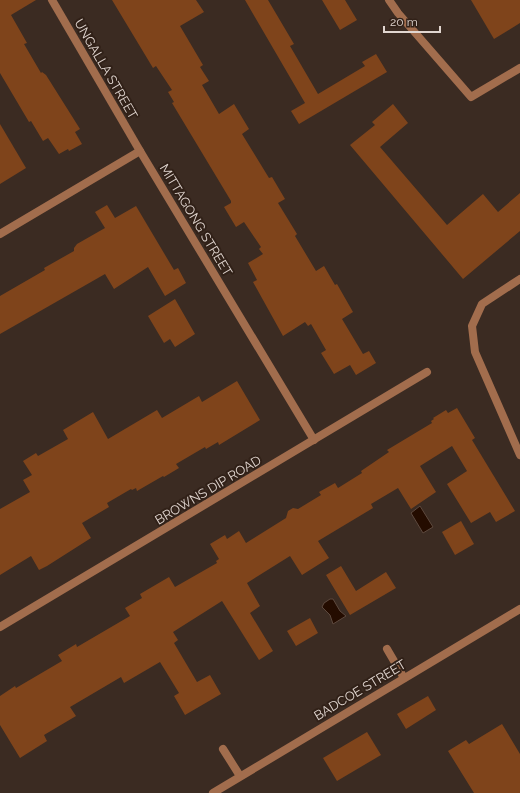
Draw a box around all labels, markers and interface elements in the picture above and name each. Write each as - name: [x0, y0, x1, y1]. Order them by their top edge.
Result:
- scale bar: [384, 8, 440, 34]
- text: 20 m: [390, 15, 418, 29]
- street label: UNGALLA STREET: [71, 16, 141, 122]
- street label: MITTAGONG STREET: [157, 161, 235, 279]
- street label: BROWNS DIP ROAD: [152, 452, 264, 528]
- street label: BADCOE STREET: [311, 657, 409, 723]

